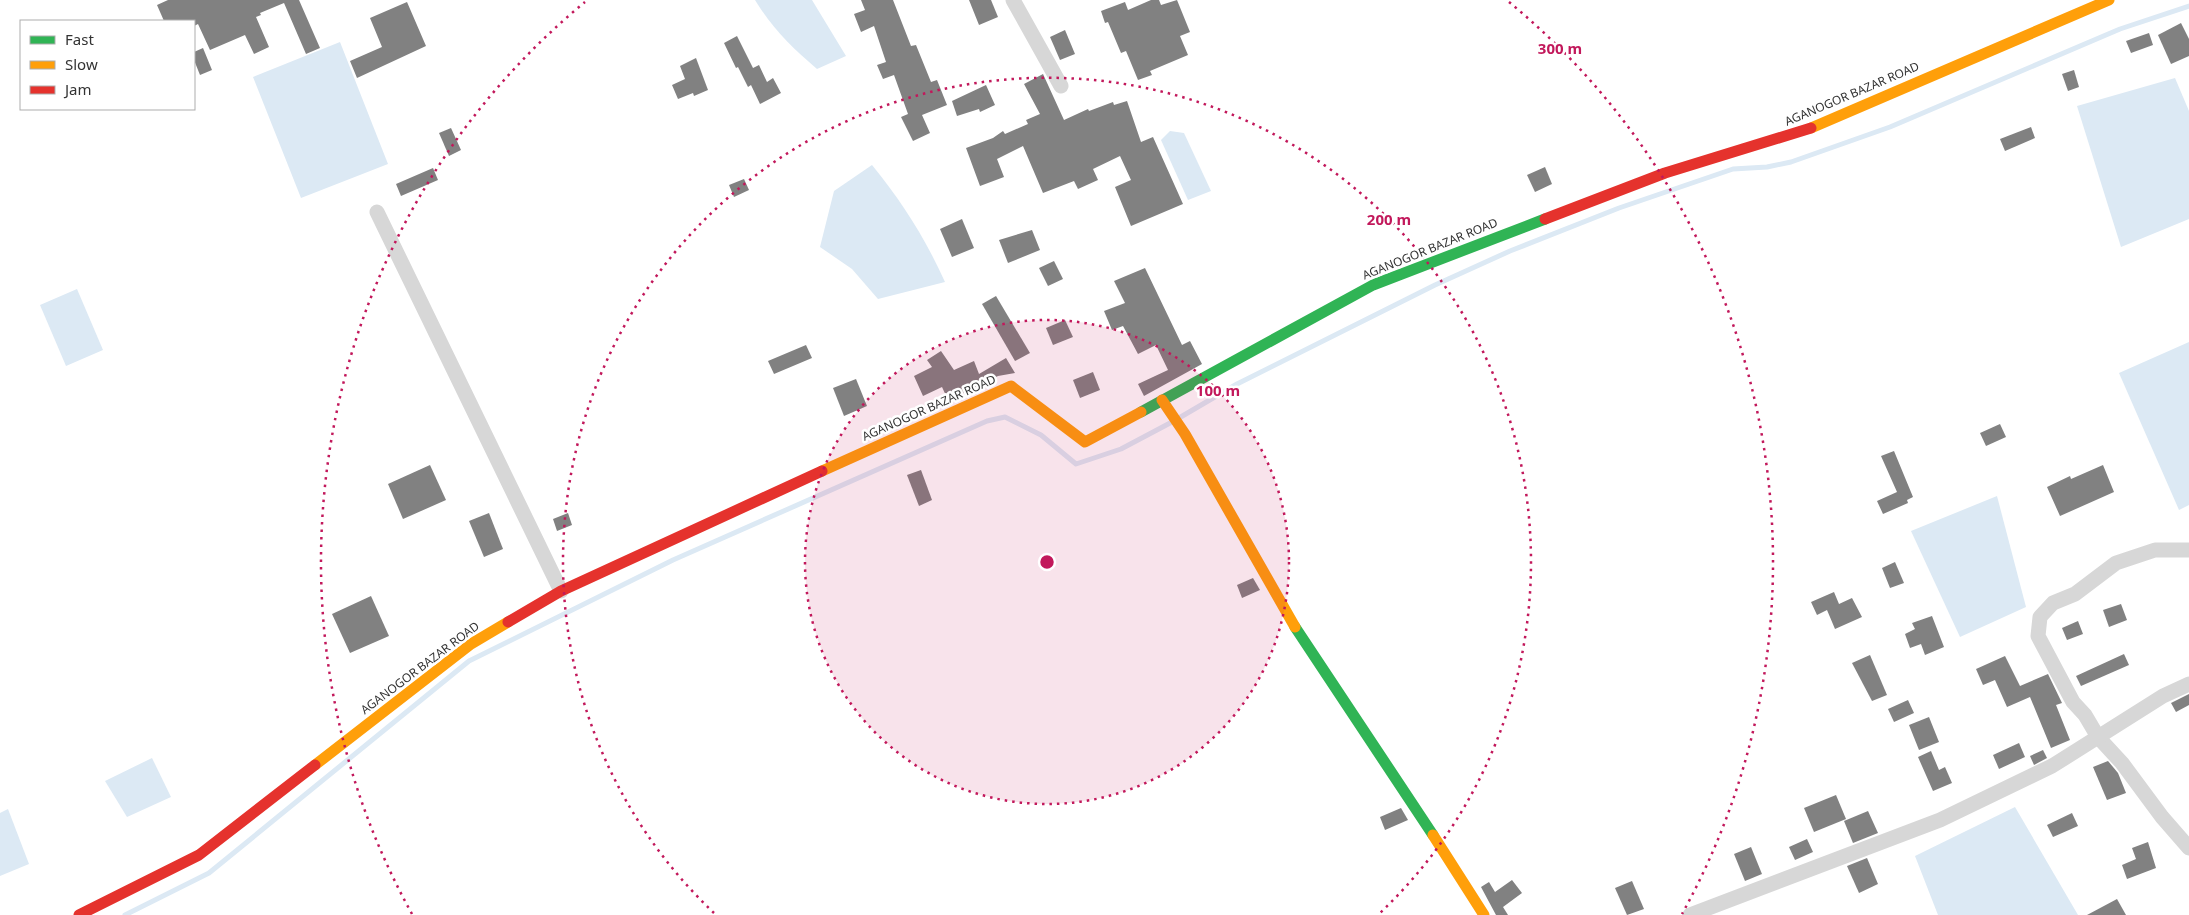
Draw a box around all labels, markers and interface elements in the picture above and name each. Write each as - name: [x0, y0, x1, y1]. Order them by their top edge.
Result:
- legend: [20, 20, 195, 110]
- text: Fast: [65, 29, 94, 49]
- text: 300 m: [1538, 38, 1582, 58]
- text: Slow: [65, 54, 98, 74]
- street label: AGANOGOR BAZAR ROAD: [1782, 57, 1922, 130]
- text: Jam: [63, 79, 92, 99]
- text: 200 m: [1367, 209, 1411, 229]
- street label: AGANOGOR BAZAR ROAD: [1360, 213, 1500, 284]
- street label: AGANOGOR BAZAR ROAD: [859, 370, 999, 445]
- text: 100 m: [1196, 380, 1240, 400]
- centre of rings: [1038, 553, 1056, 571]
- street label: AGANOGOR BAZAR ROAD: [357, 617, 483, 718]

